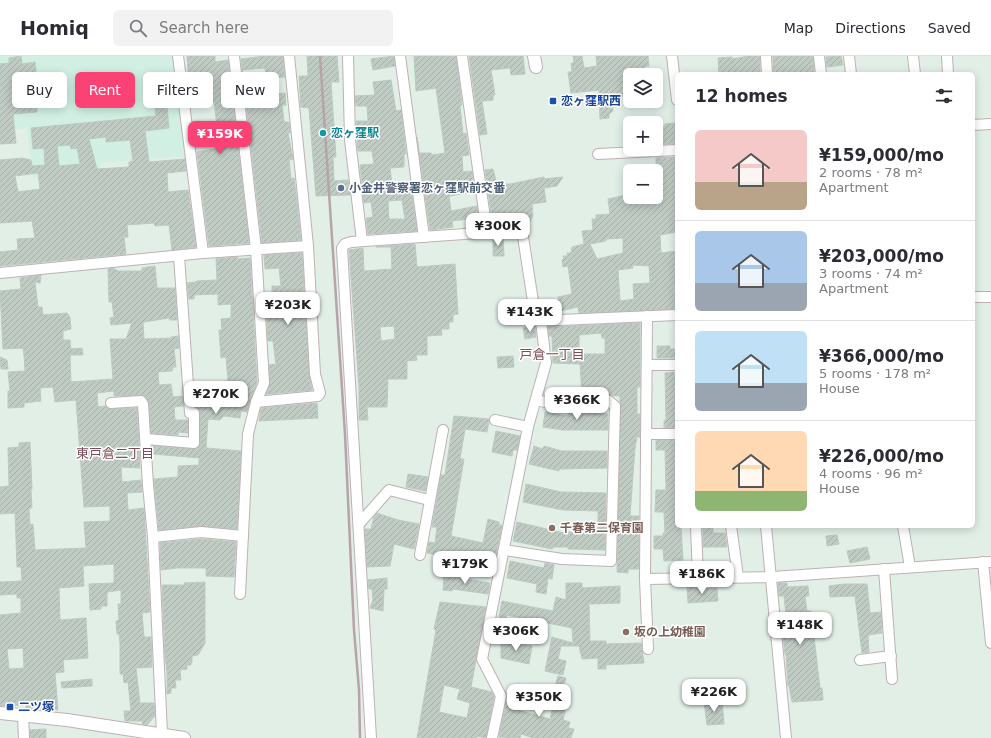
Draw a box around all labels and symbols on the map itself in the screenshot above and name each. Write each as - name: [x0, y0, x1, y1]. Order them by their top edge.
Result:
- place label: 恋ヶ窪駅西: [561, 94, 621, 108]
- marker: 恋ヶ窪駅西: [548, 96, 558, 106]
- pin: ¥159K: [192, 121, 248, 155]
- place label: 恋ヶ窪駅: [331, 126, 379, 140]
- marker: 恋ヶ窪駅: [318, 128, 328, 138]
- place label: 小金井警察署恋ヶ窪駅前交番: [349, 181, 506, 195]
- marker: 小金井警察署恋ヶ窪駅前交番: [336, 183, 346, 193]
- pin: ¥300K: [470, 213, 526, 247]
- pin: ¥203K: [260, 292, 316, 326]
- pin: ¥143K: [502, 299, 558, 333]
- district label: 戸倉一丁目: [519, 347, 585, 362]
- pin: ¥270K: [188, 381, 244, 415]
- pin: ¥366K: [549, 387, 605, 421]
- district label: 東戸倉二丁目: [76, 446, 154, 461]
- place label: 千春第二保育園: [560, 521, 644, 535]
- marker: 千春第二保育園: [547, 523, 557, 533]
- pin: ¥179K: [437, 551, 493, 585]
- pin: ¥186K: [674, 561, 730, 595]
- pin: ¥148K: [772, 612, 828, 646]
- pin: ¥306K: [488, 618, 544, 652]
- place label: 坂の上幼稚園: [634, 625, 706, 639]
- marker: 坂の上幼稚園: [621, 627, 631, 637]
- pin: ¥226K: [686, 679, 742, 713]
- pin: ¥350K: [511, 684, 567, 718]
- place label: 二ツ塚: [18, 700, 54, 714]
- marker: 二ツ塚: [5, 702, 15, 712]

